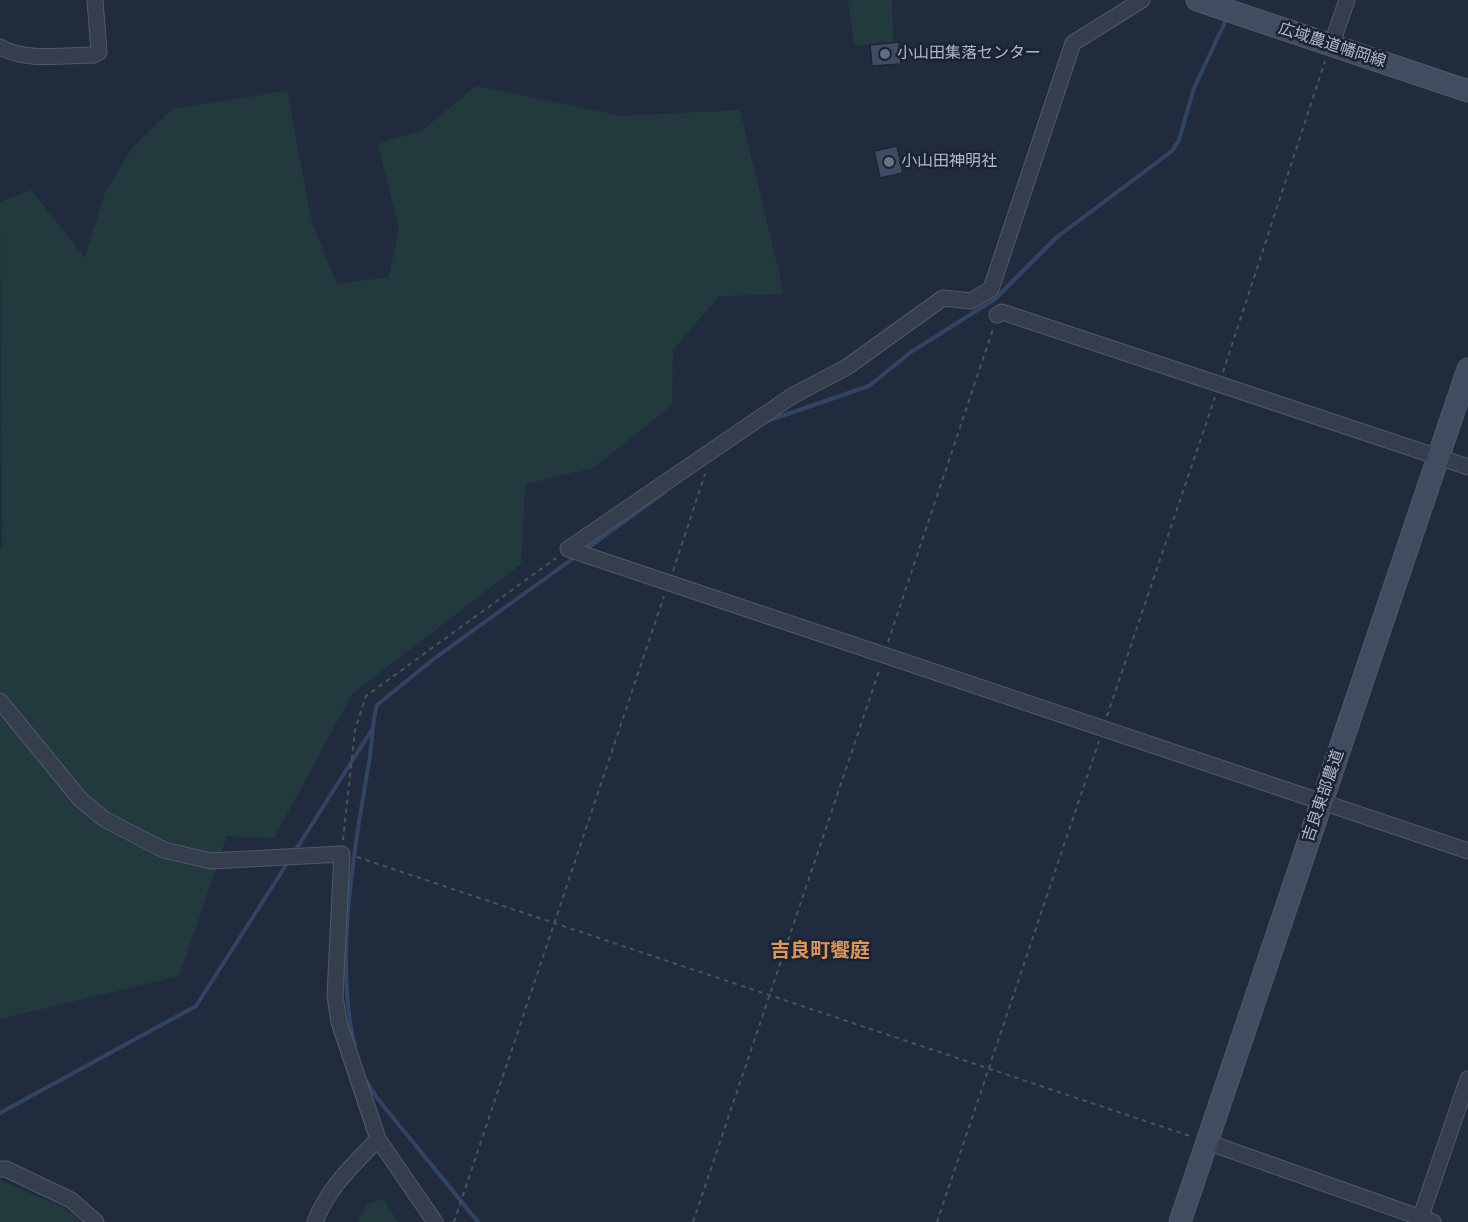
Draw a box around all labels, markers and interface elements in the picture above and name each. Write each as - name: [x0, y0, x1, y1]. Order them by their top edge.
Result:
- street label: 広域農道幡岡線: [1276, 20, 1388, 72]
- place label: 小山田集落センター: [897, 44, 1041, 64]
- marker: 小山田集落センター: [878, 47, 892, 61]
- place label: 小山田神明社: [901, 152, 997, 172]
- marker: 小山田神明社: [882, 155, 896, 169]
- street label: 吉良東部農道: [1299, 747, 1349, 845]
- district label: 吉良町饗庭: [770, 940, 870, 964]

